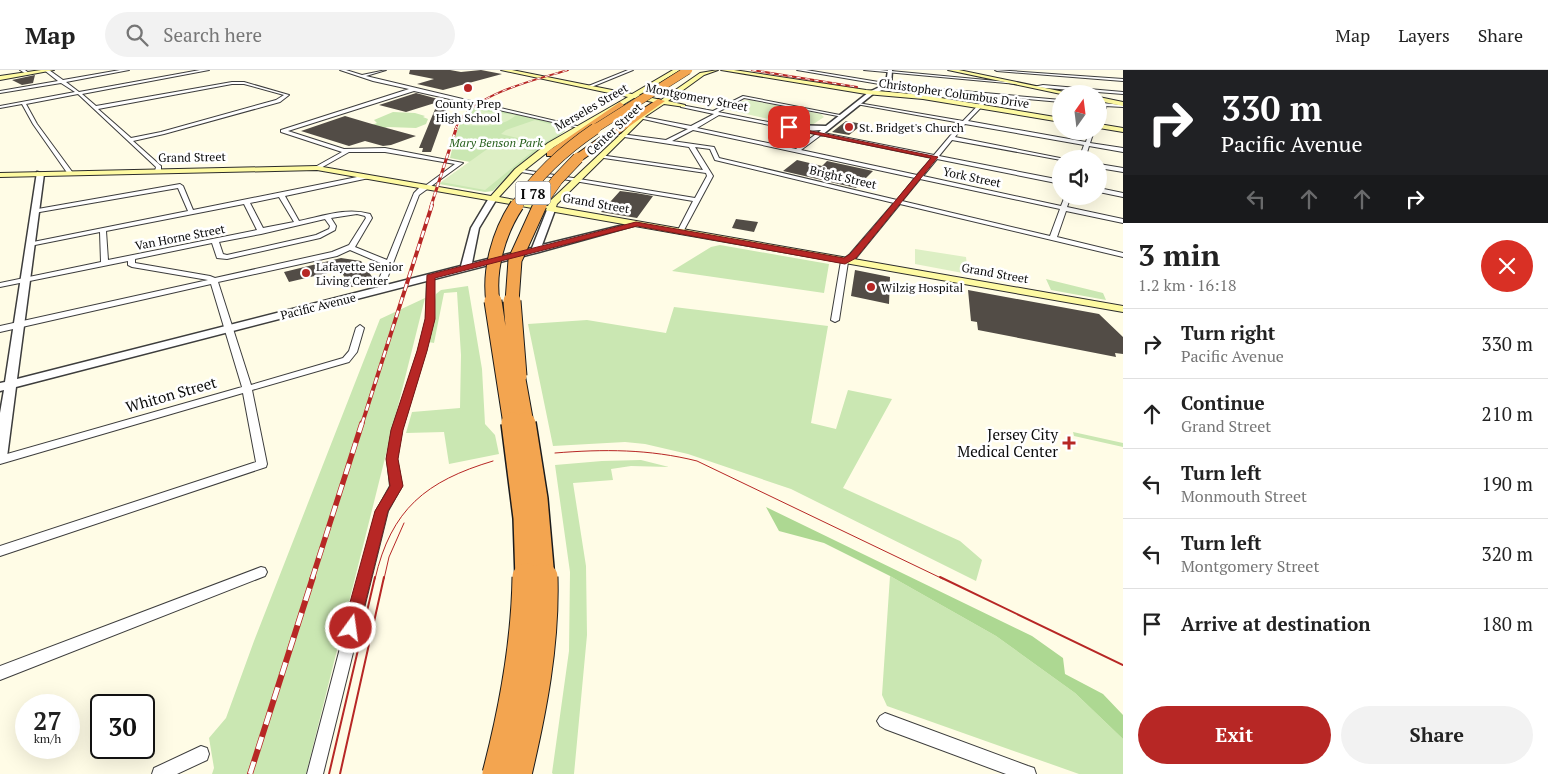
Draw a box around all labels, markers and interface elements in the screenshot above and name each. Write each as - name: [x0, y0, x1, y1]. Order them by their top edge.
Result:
- search box: [105, 12, 455, 57]
- text: Map: [25, 19, 75, 51]
- icon: search: [123, 21, 151, 49]
- text: Search here: [163, 22, 262, 47]
- text: Map: [1335, 23, 1370, 47]
- text: Layers: [1398, 23, 1450, 47]
- text: Share: [1478, 23, 1523, 47]
- street label: Christopher Columbus Drive: [878, 75, 1030, 111]
- street label: Merseles Street: [552, 80, 631, 134]
- street label: Montgomery Street: [645, 80, 750, 114]
- marker: County Prep High School: [462, 82, 474, 94]
- north arrow: [1052, 85, 1108, 140]
- map controls: [1052, 85, 1107, 205]
- text: 330 m: [1221, 85, 1322, 131]
- icon: right: [1138, 90, 1203, 155]
- place label: County Prep High School: [435, 96, 501, 125]
- street label: Center Street: [583, 99, 645, 159]
- pin: [768, 106, 810, 148]
- icon: arrive: [775, 113, 803, 141]
- place label: St. Bridget's Church: [859, 120, 964, 135]
- marker: St. Bridget's Church: [843, 121, 855, 133]
- text: Pacific Avenue: [1221, 129, 1362, 158]
- park label: Mary Benson Park: [448, 135, 543, 150]
- street label: Grand Street: [158, 149, 226, 165]
- button: sound: [1052, 150, 1107, 205]
- street label: Bright Street: [808, 162, 879, 192]
- street label: York Street: [942, 164, 1003, 191]
- road number: I 78: [516, 182, 550, 204]
- icon: left: [1242, 185, 1270, 213]
- icon: ahead: [1295, 185, 1323, 213]
- icon: ahead: [1348, 185, 1376, 213]
- icon: right: [1401, 185, 1429, 213]
- street label: Grand Street: [561, 190, 631, 216]
- street label: Van Horne Street: [134, 221, 227, 253]
- text: 3 min: [1138, 235, 1220, 275]
- button: close: [1481, 240, 1533, 292]
- place label: Lafayette Senior Living Center: [316, 259, 403, 288]
- street label: Grand Street: [960, 260, 1030, 286]
- marker: Lafayette Senior Living Center: [300, 267, 312, 279]
- text: 1.2 km · 16:18: [1138, 274, 1236, 296]
- place label: Wilzig Hospital: [881, 280, 964, 295]
- marker: Wilzig Hospital: [865, 281, 877, 293]
- street label: Pacific Avenue: [279, 289, 357, 323]
- text: Turn right: [1181, 320, 1275, 345]
- icon: right: [1138, 330, 1166, 358]
- text: 330 m: [1482, 331, 1533, 356]
- text: Pacific Avenue: [1181, 345, 1284, 367]
- street label: Whiton Street: [123, 371, 219, 417]
- text: Continue: [1181, 390, 1265, 415]
- icon: ahead: [1138, 400, 1166, 428]
- text: 210 m: [1482, 401, 1533, 426]
- text: Grand Street: [1181, 415, 1271, 437]
- place label: Jersey City Medical Center: [957, 424, 1058, 461]
- marker: Jersey City Medical Center: [1062, 436, 1076, 450]
- text: Turn left: [1181, 460, 1262, 485]
- icon: left: [1138, 470, 1166, 498]
- text: 190 m: [1482, 471, 1533, 496]
- text: Monmouth Street: [1181, 485, 1307, 507]
- text: Turn left: [1181, 530, 1262, 555]
- icon: left: [1138, 540, 1166, 568]
- text: 320 m: [1482, 541, 1533, 566]
- text: Montgomery Street: [1181, 555, 1319, 577]
- position arrow: [324, 601, 376, 653]
- icon: arrive: [1138, 610, 1166, 638]
- text: Arrive at destination: [1181, 611, 1370, 636]
- text: 180 m: [1482, 611, 1533, 636]
- speed limit sign: 30: [90, 694, 155, 759]
- text: 27: [33, 704, 62, 737]
- button: Exit: [1138, 706, 1331, 764]
- button: Share: [1341, 706, 1533, 764]
- text: km/h: [34, 731, 61, 746]

